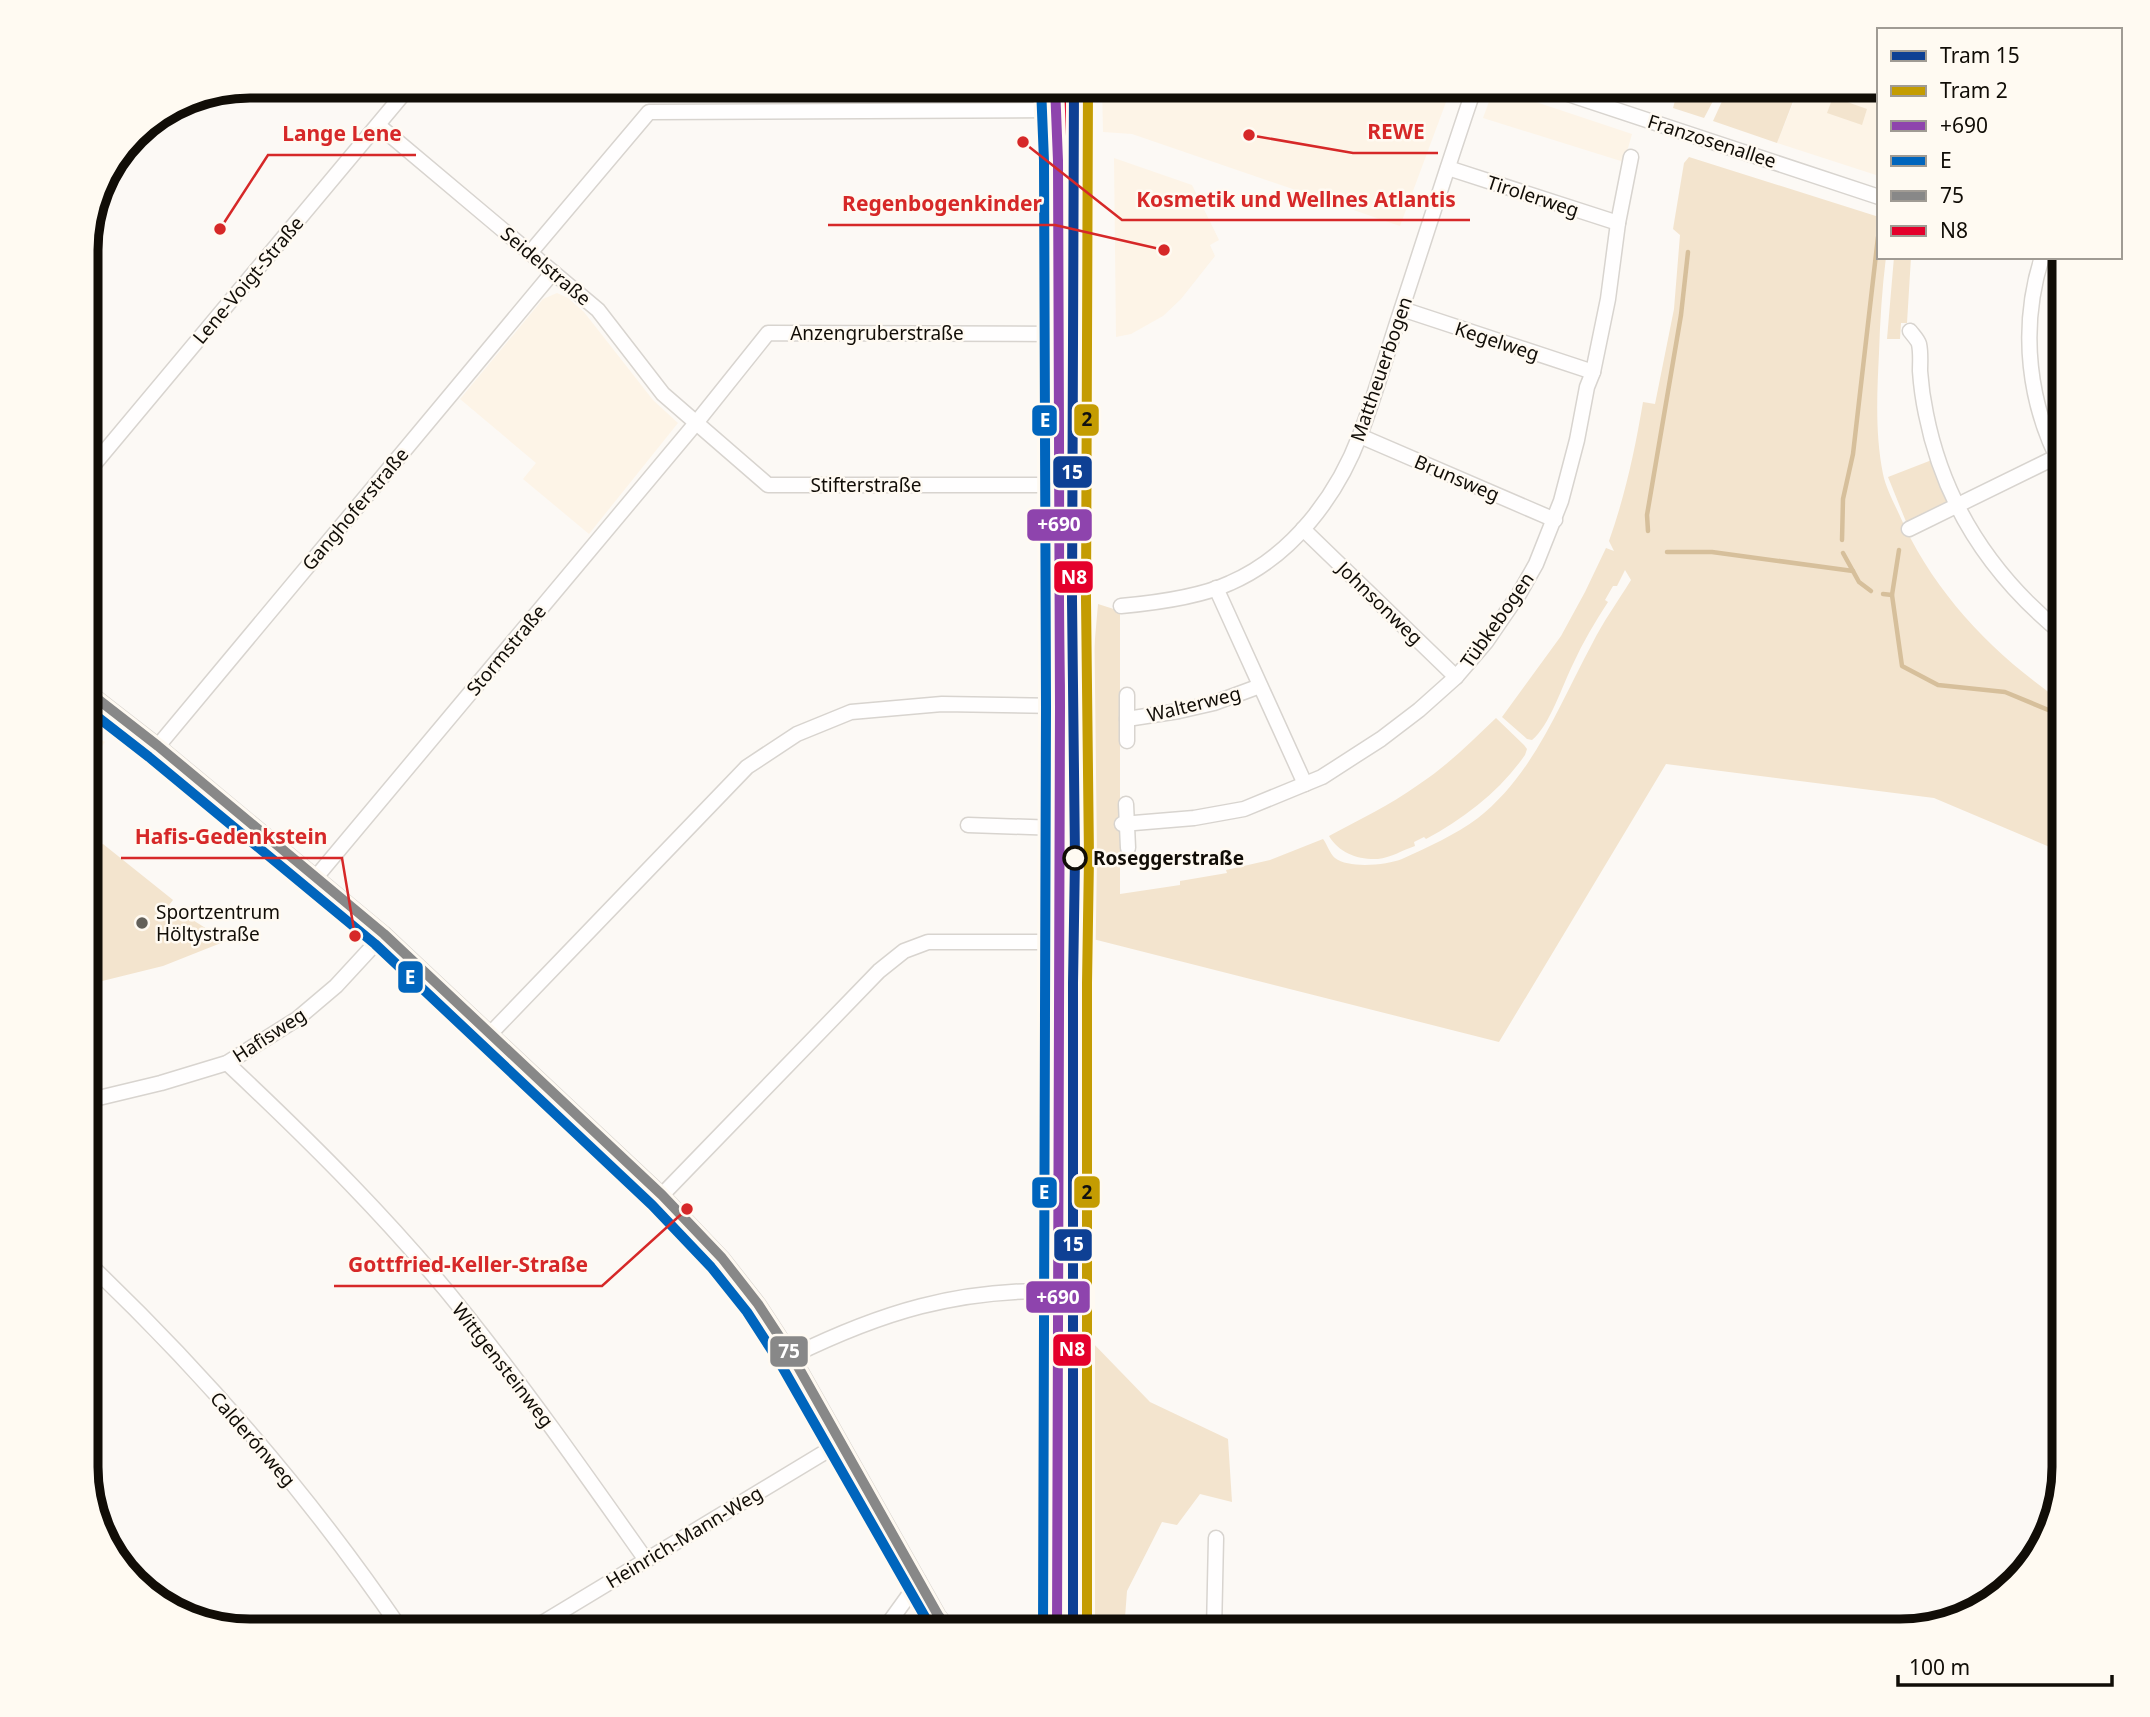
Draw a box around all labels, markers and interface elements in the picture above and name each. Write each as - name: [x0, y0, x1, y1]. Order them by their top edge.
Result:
- legend: [1877, 28, 2122, 259]
- text: Tram 15: [1940, 41, 2020, 69]
- text: Tram 2: [1940, 76, 2008, 104]
- street label: Franzosenallee: [1644, 108, 1780, 174]
- callout: REWE: [1353, 111, 1438, 153]
- text: +690: [1940, 111, 1988, 139]
- callout: Lange Lene: [268, 113, 416, 155]
- text: REWE: [1367, 117, 1425, 145]
- text: Lange Lene: [282, 119, 402, 147]
- text: E: [1940, 146, 1952, 174]
- street label: Tirolerweg: [1484, 169, 1582, 223]
- callout: Kosmetik und Wellnes Atlantis: [1122, 178, 1470, 220]
- text: 75: [1940, 181, 1964, 209]
- callout: Regenbogenkinder: [828, 183, 1055, 225]
- text: Kosmetik und Wellnes Atlantis: [1136, 185, 1456, 213]
- text: Regenbogenkinder: [842, 189, 1042, 217]
- street label: Lene-Voigt-Straße: [187, 211, 309, 349]
- text: N8: [1940, 216, 1968, 244]
- street label: Seidelstraße: [495, 221, 597, 311]
- street label: Mattheuerbogen: [1344, 293, 1418, 445]
- street label: Kegelweg: [1452, 315, 1542, 367]
- street label: Anzengruberstraße: [790, 320, 964, 346]
- line badge: 2: [1073, 403, 1100, 437]
- line badge: E: [1031, 404, 1058, 437]
- text: 2: [1082, 406, 1093, 432]
- text: E: [1040, 407, 1050, 433]
- street label: Ganghoferstraße: [296, 442, 414, 576]
- street label: Brunsweg: [1410, 448, 1504, 508]
- line badge: 15: [1052, 455, 1093, 489]
- text: 15: [1061, 459, 1083, 485]
- street label: Stifterstraße: [811, 472, 921, 498]
- line badge: +690: [1026, 508, 1093, 542]
- text: +690: [1037, 511, 1081, 537]
- street label: Johnsonweg: [1330, 554, 1429, 651]
- line badge: N8: [1053, 560, 1094, 594]
- text: N8: [1061, 564, 1087, 590]
- street label: Tübkebogen: [1454, 567, 1540, 673]
- street label: Stormstraße: [460, 599, 552, 701]
- street label: Walterweg: [1144, 680, 1244, 728]
- callout: Hafis-Gedenkstein: [121, 816, 342, 858]
- text: Hafis-Gedenkstein: [135, 822, 327, 850]
- place label: Roseggerstraße: [1093, 845, 1244, 871]
- marker: Roseggerstraße: [1063, 846, 1087, 870]
- place label: Sportzentrum Höltystraße: [156, 899, 280, 947]
- marker: Sportzentrum Höltystraße: [134, 915, 150, 931]
- line badge: E: [397, 960, 424, 994]
- text: E: [405, 964, 415, 990]
- street label: Hafisweg: [227, 1002, 311, 1068]
- line badge: 2: [1073, 1175, 1101, 1209]
- line badge: E: [1031, 1176, 1058, 1209]
- text: E: [1039, 1179, 1049, 1205]
- text: 2: [1082, 1179, 1093, 1205]
- line badge: 15: [1053, 1228, 1093, 1262]
- text: 15: [1062, 1231, 1084, 1257]
- callout: Gottfried-Keller-Straße: [334, 1244, 602, 1286]
- text: Gottfried-Keller-Straße: [348, 1250, 588, 1278]
- line badge: +690: [1025, 1280, 1091, 1314]
- text: +690: [1036, 1284, 1080, 1310]
- street label: Wittgensteinweg: [446, 1297, 560, 1433]
- line badge: N8: [1052, 1333, 1092, 1367]
- line badge: 75: [769, 1335, 809, 1368]
- text: N8: [1059, 1336, 1085, 1362]
- text: 75: [778, 1338, 800, 1364]
- street label: Calderónweg: [204, 1386, 302, 1492]
- street label: Heinrich-Mann-Weg: [601, 1480, 767, 1594]
- scale bar: [1898, 1644, 2112, 1688]
- text: 100 m: [1909, 1653, 1970, 1681]

